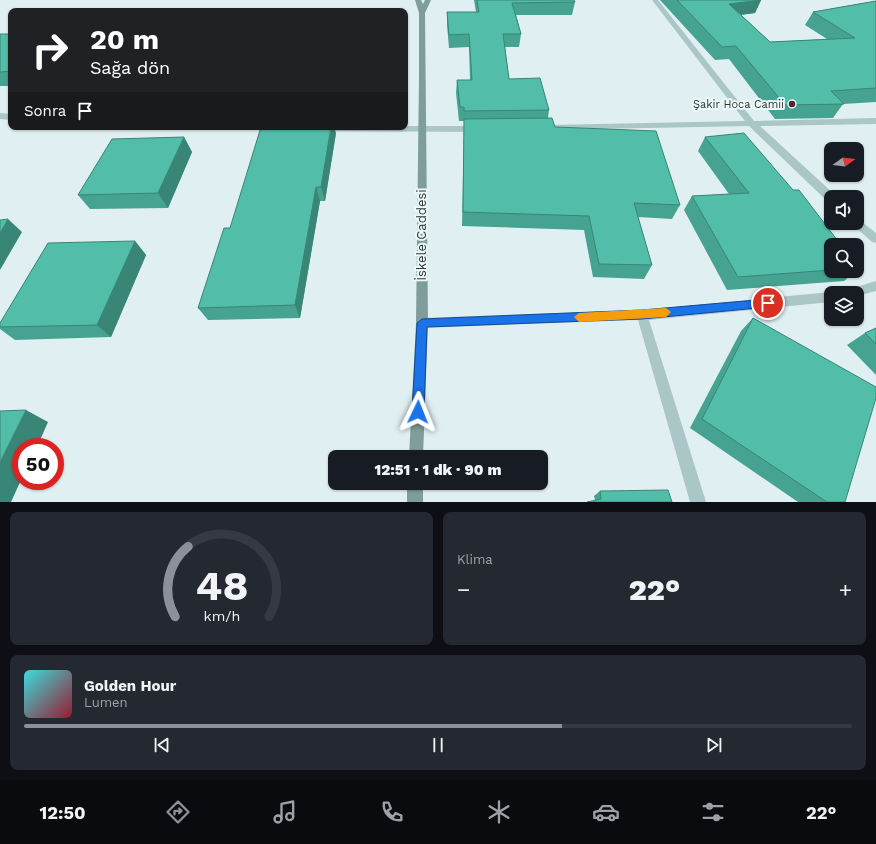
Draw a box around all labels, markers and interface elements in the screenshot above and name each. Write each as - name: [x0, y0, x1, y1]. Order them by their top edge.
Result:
- text: 20 m: [90, 23, 159, 56]
- icon: right: [24, 24, 76, 76]
- text: Sağa dön: [90, 57, 170, 78]
- place label: Şakir Hoca Camii: [693, 98, 784, 111]
- marker: Şakir Hoca Camii: [787, 99, 797, 109]
- icon: arrive: [74, 100, 96, 122]
- text: Sonra: [24, 102, 66, 120]
- north arrow: [824, 142, 864, 182]
- map controls: [824, 142, 864, 326]
- street label: İskele Caddesi: [414, 189, 429, 281]
- button: sound: [824, 190, 864, 230]
- button: search: [824, 238, 864, 278]
- pin: [751, 286, 785, 320]
- button: layers: [824, 286, 864, 326]
- icon: arrive: [757, 292, 779, 314]
- position arrow: [397, 391, 439, 433]
- speed limit sign: 50: [12, 438, 64, 490]
- text: 12:51 · 1 dk · 90 m: [375, 461, 502, 479]
- text: Klima: [457, 552, 493, 567]
- text: 48: [195, 560, 248, 609]
- text: 22°: [629, 572, 680, 607]
- text: −: [457, 577, 470, 602]
- text: +: [839, 577, 852, 602]
- text: km/h: [203, 607, 240, 623]
- text: Golden Hour: [84, 677, 176, 695]
- text: Lumen: [84, 695, 128, 710]
- icon: previous: [151, 734, 173, 756]
- icon: pause: [427, 734, 449, 756]
- icon: next: [703, 734, 725, 756]
- icon: directions: [164, 798, 192, 826]
- icon: music: [271, 798, 299, 826]
- icon: phone: [378, 798, 406, 826]
- icon: climate: [485, 798, 513, 826]
- icon: car: [592, 798, 620, 826]
- icon: filters: [699, 798, 727, 826]
- text: 12:50: [39, 802, 85, 823]
- text: 22°: [806, 802, 836, 823]

